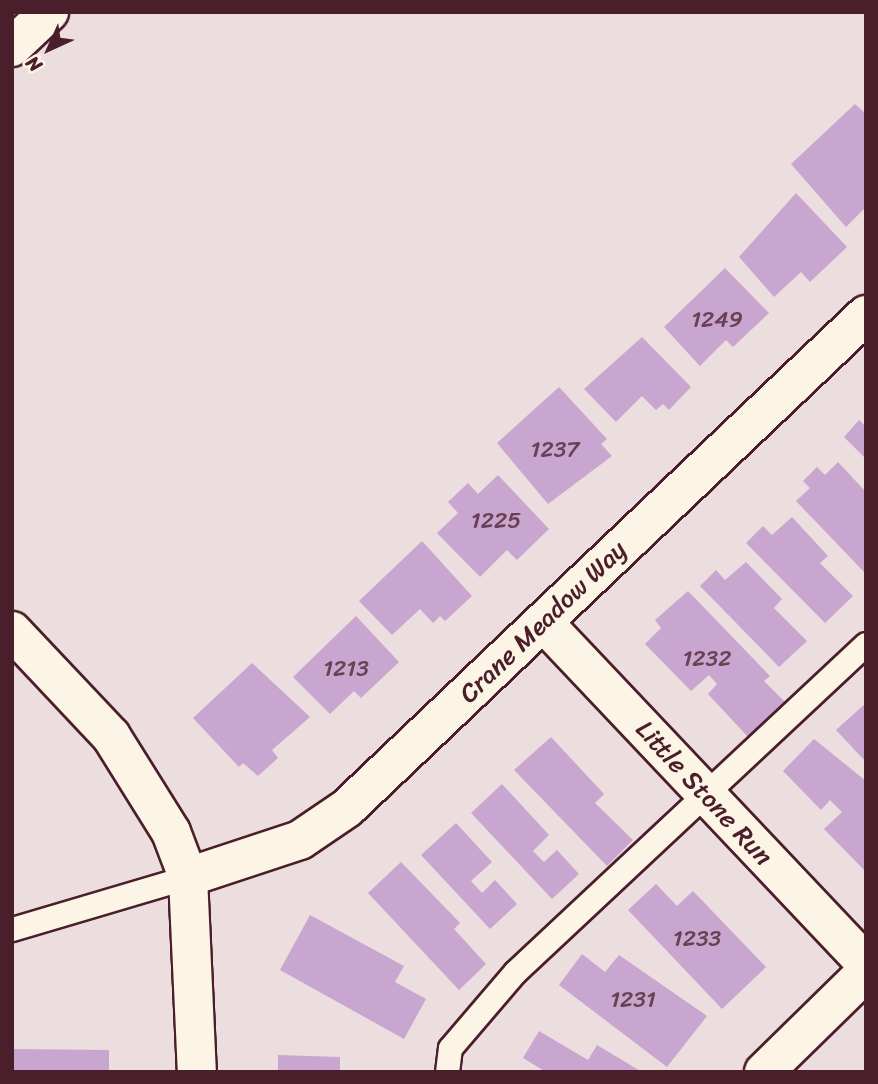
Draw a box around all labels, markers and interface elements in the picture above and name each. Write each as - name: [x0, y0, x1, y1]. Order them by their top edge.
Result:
- north arrow: [14, 14, 84, 84]
- text: N: [17, 48, 50, 81]
- house number: 1249: [691, 306, 743, 334]
- house number: 1237: [531, 436, 579, 464]
- house number: 1225: [471, 507, 521, 535]
- street label: Crane Meadow Way: [453, 535, 633, 709]
- house number: 1232: [682, 645, 732, 673]
- house number: 1213: [323, 655, 369, 683]
- street label: Little Stone Run: [629, 714, 779, 872]
- house number: 1233: [673, 925, 721, 953]
- house number: 1231: [610, 986, 656, 1014]

